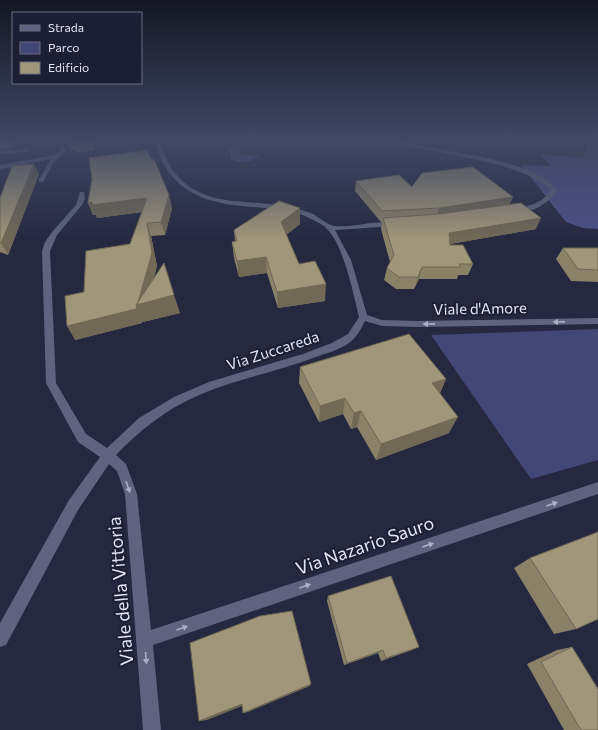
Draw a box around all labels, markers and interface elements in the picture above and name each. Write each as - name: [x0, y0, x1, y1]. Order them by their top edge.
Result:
- legend: [12, 12, 142, 84]
- text: Strada: [48, 20, 84, 34]
- text: Parco: [48, 40, 80, 54]
- text: Edificio: [48, 60, 89, 74]
- street label: Viale d'Amore: [433, 298, 527, 318]
- one-way arrow: [552, 319, 565, 325]
- one-way arrow: [422, 321, 435, 327]
- street label: Via Zuccareda: [224, 327, 321, 373]
- one-way arrow: [126, 482, 132, 494]
- one-way arrow: [546, 501, 558, 507]
- street label: Via Nazario Sauro: [293, 511, 437, 579]
- street label: Viale della Vittoria: [103, 516, 137, 666]
- one-way arrow: [423, 542, 435, 548]
- one-way arrow: [300, 583, 312, 589]
- one-way arrow: [176, 624, 188, 630]
- one-way arrow: [143, 652, 150, 664]

